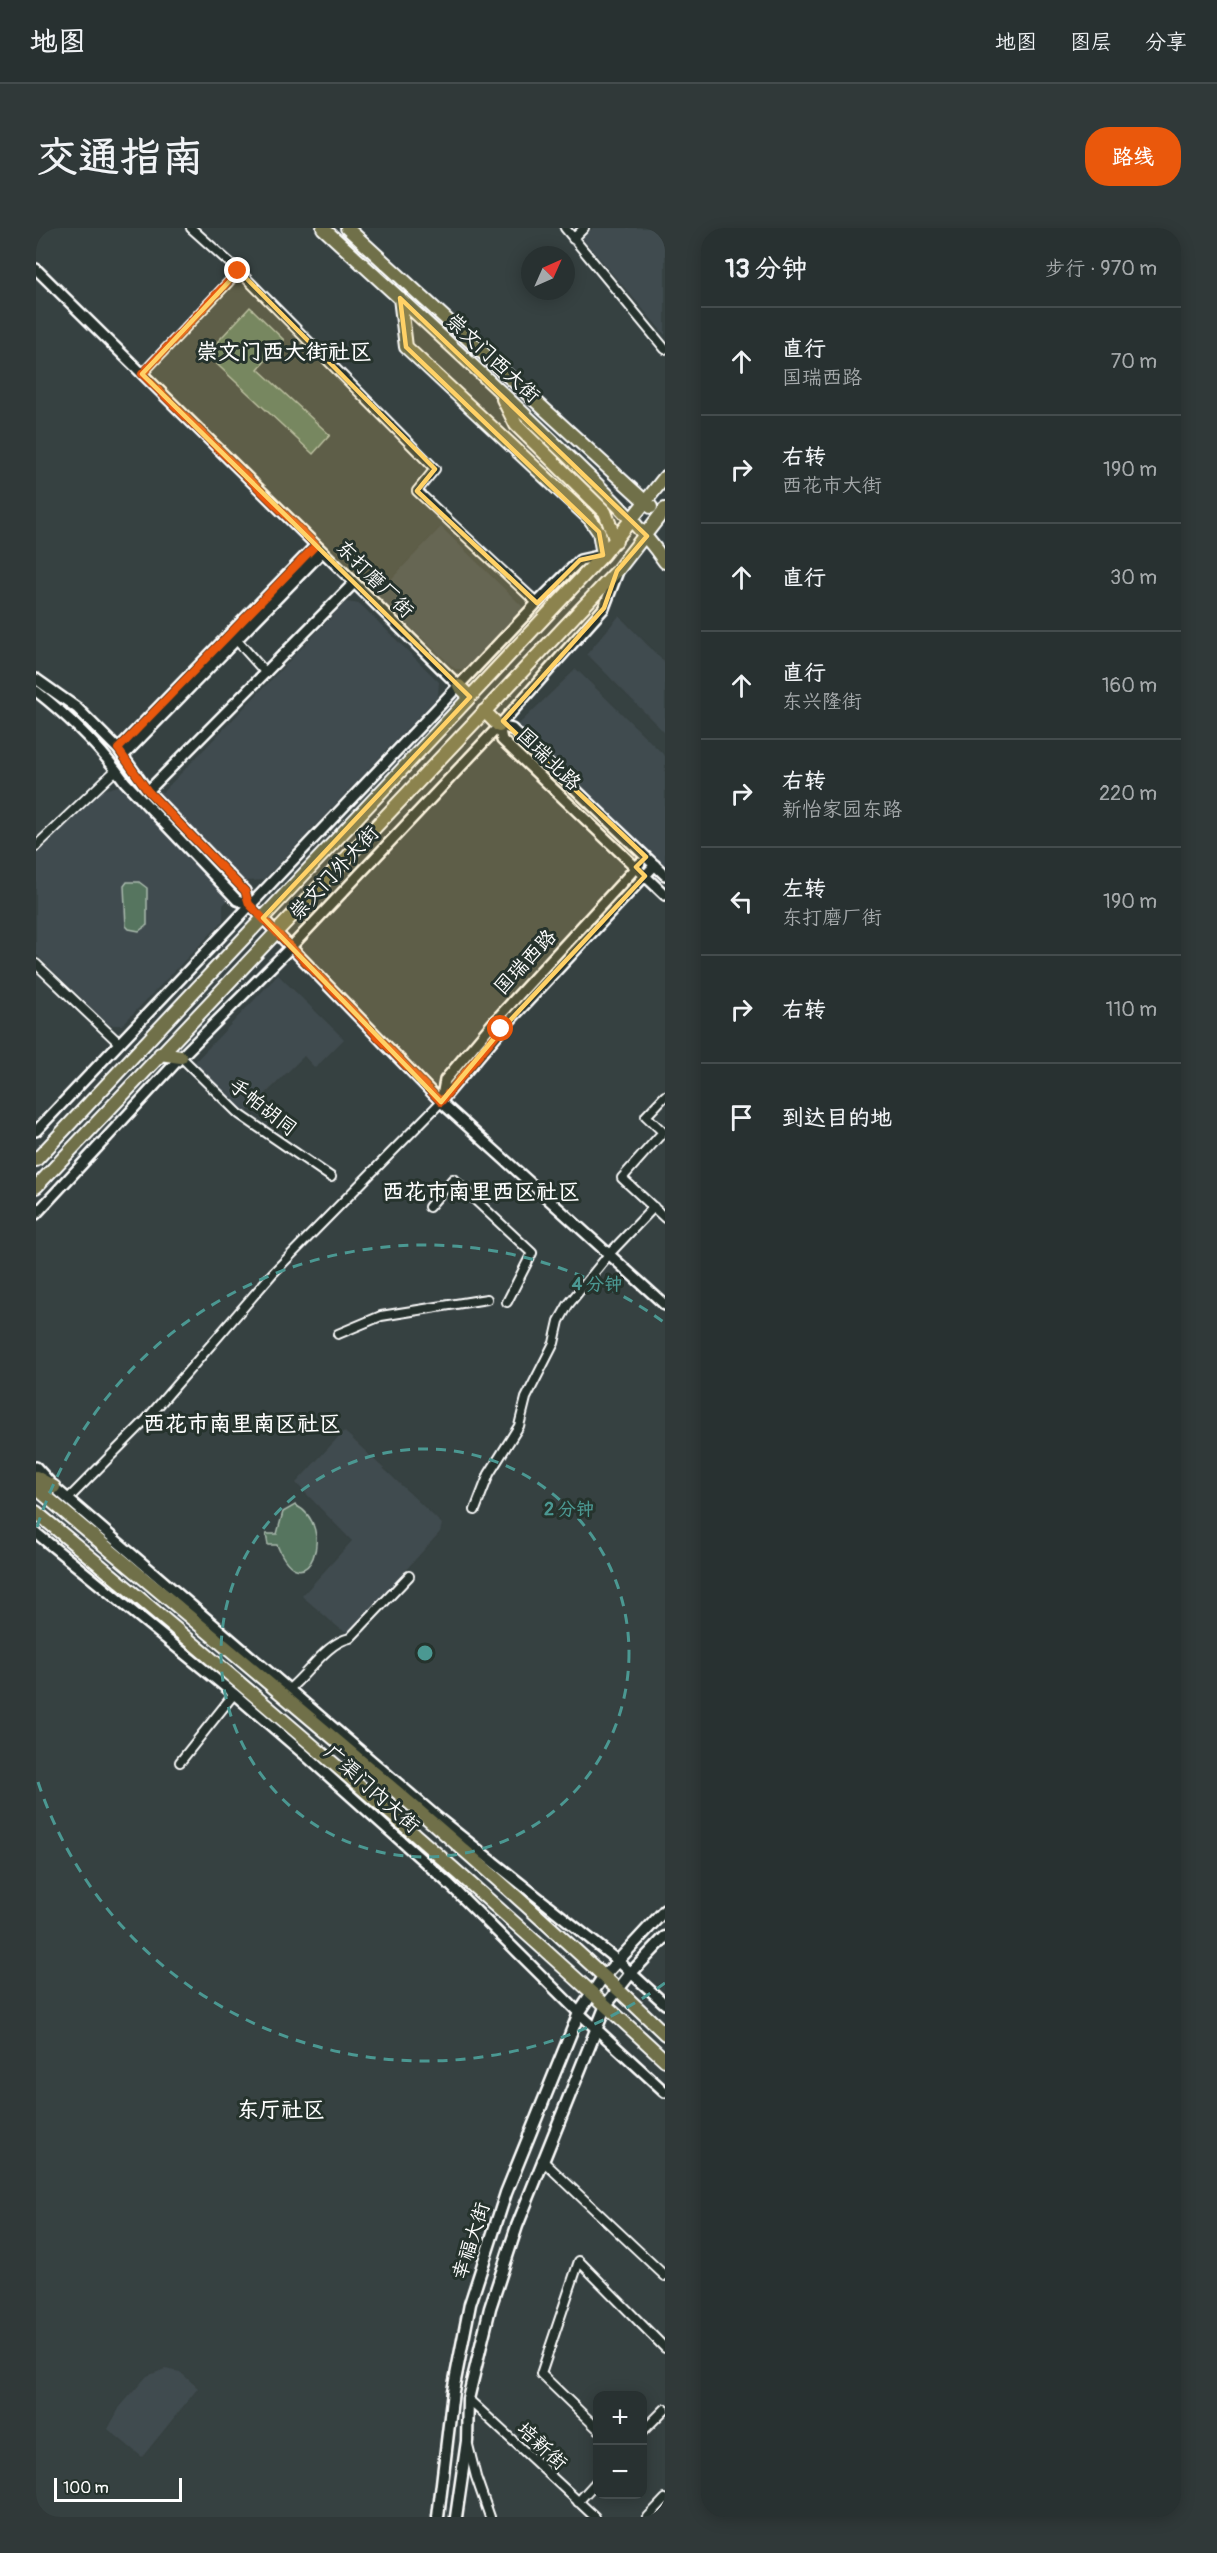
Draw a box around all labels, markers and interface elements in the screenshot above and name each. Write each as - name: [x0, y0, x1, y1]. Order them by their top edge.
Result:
- text: 地图: [30, 25, 86, 60]
- text: 地图: [995, 29, 1037, 56]
- text: 图层: [1070, 29, 1112, 56]
- text: 分享: [1145, 29, 1187, 56]
- button: 路线: [1085, 127, 1181, 186]
- text: 交通指南: [36, 132, 204, 184]
- north arrow: [521, 246, 575, 300]
- text: 13 分钟: [725, 253, 807, 285]
- text: 步行 · 970 m: [1045, 256, 1157, 281]
- route end: [224, 257, 250, 283]
- street label: 崇文门西大街: [441, 308, 545, 408]
- text: 直行: [782, 335, 826, 363]
- district label: 崇文门西大街社区: [196, 338, 372, 366]
- icon: ahead: [725, 345, 758, 378]
- text: 70 m: [1111, 349, 1157, 374]
- text: 国瑞西路: [782, 365, 862, 390]
- text: 右转: [782, 443, 826, 471]
- icon: right: [725, 453, 758, 486]
- text: 190 m: [1103, 457, 1157, 482]
- text: 西花市大街: [782, 473, 882, 498]
- street label: 东打磨厂街: [331, 535, 419, 623]
- icon: ahead: [725, 561, 758, 594]
- text: 直行: [782, 564, 826, 592]
- text: 30 m: [1110, 565, 1157, 590]
- text: 直行: [782, 659, 826, 687]
- icon: ahead: [725, 669, 758, 702]
- text: 160 m: [1102, 673, 1157, 698]
- text: 东兴隆街: [782, 689, 862, 714]
- street label: 国瑞北路: [512, 722, 587, 796]
- text: 右转: [782, 767, 826, 795]
- icon: right: [725, 777, 758, 810]
- text: 220 m: [1099, 781, 1157, 806]
- text: 新怡家园东路: [782, 797, 902, 822]
- street label: 崇文门外大街: [284, 821, 384, 925]
- text: 左转: [782, 875, 826, 903]
- icon: left: [725, 885, 758, 918]
- text: 190 m: [1103, 889, 1157, 914]
- text: 东打磨厂街: [782, 905, 882, 930]
- street label: 国瑞西路: [489, 923, 562, 1000]
- icon: right: [725, 993, 758, 1026]
- text: 右转: [782, 996, 826, 1024]
- text: 110 m: [1106, 997, 1157, 1022]
- route start: [487, 1015, 513, 1041]
- street label: 手帕胡同: [224, 1073, 302, 1141]
- icon: arrive: [725, 1101, 758, 1134]
- text: 到达目的地: [782, 1104, 892, 1132]
- district label: 西花市南里西区社区: [382, 1178, 580, 1206]
- text: 4 分钟: [572, 1273, 622, 1296]
- district label: 西花市南里南区社区: [143, 1410, 341, 1438]
- text: 2 分钟: [544, 1498, 594, 1521]
- centre of rings: [415, 1643, 435, 1663]
- street label: 广渠门内大街: [319, 1740, 425, 1838]
- district label: 东厅社区: [237, 2096, 325, 2124]
- street label: 幸福大街: [447, 2199, 495, 2283]
- map controls: [593, 2391, 647, 2499]
- button: +: [593, 2391, 647, 2445]
- street label: 培新街: [512, 2416, 572, 2476]
- button: −: [593, 2445, 647, 2499]
- scale bar: [54, 2475, 182, 2502]
- text: 100 m: [63, 2478, 109, 2498]

